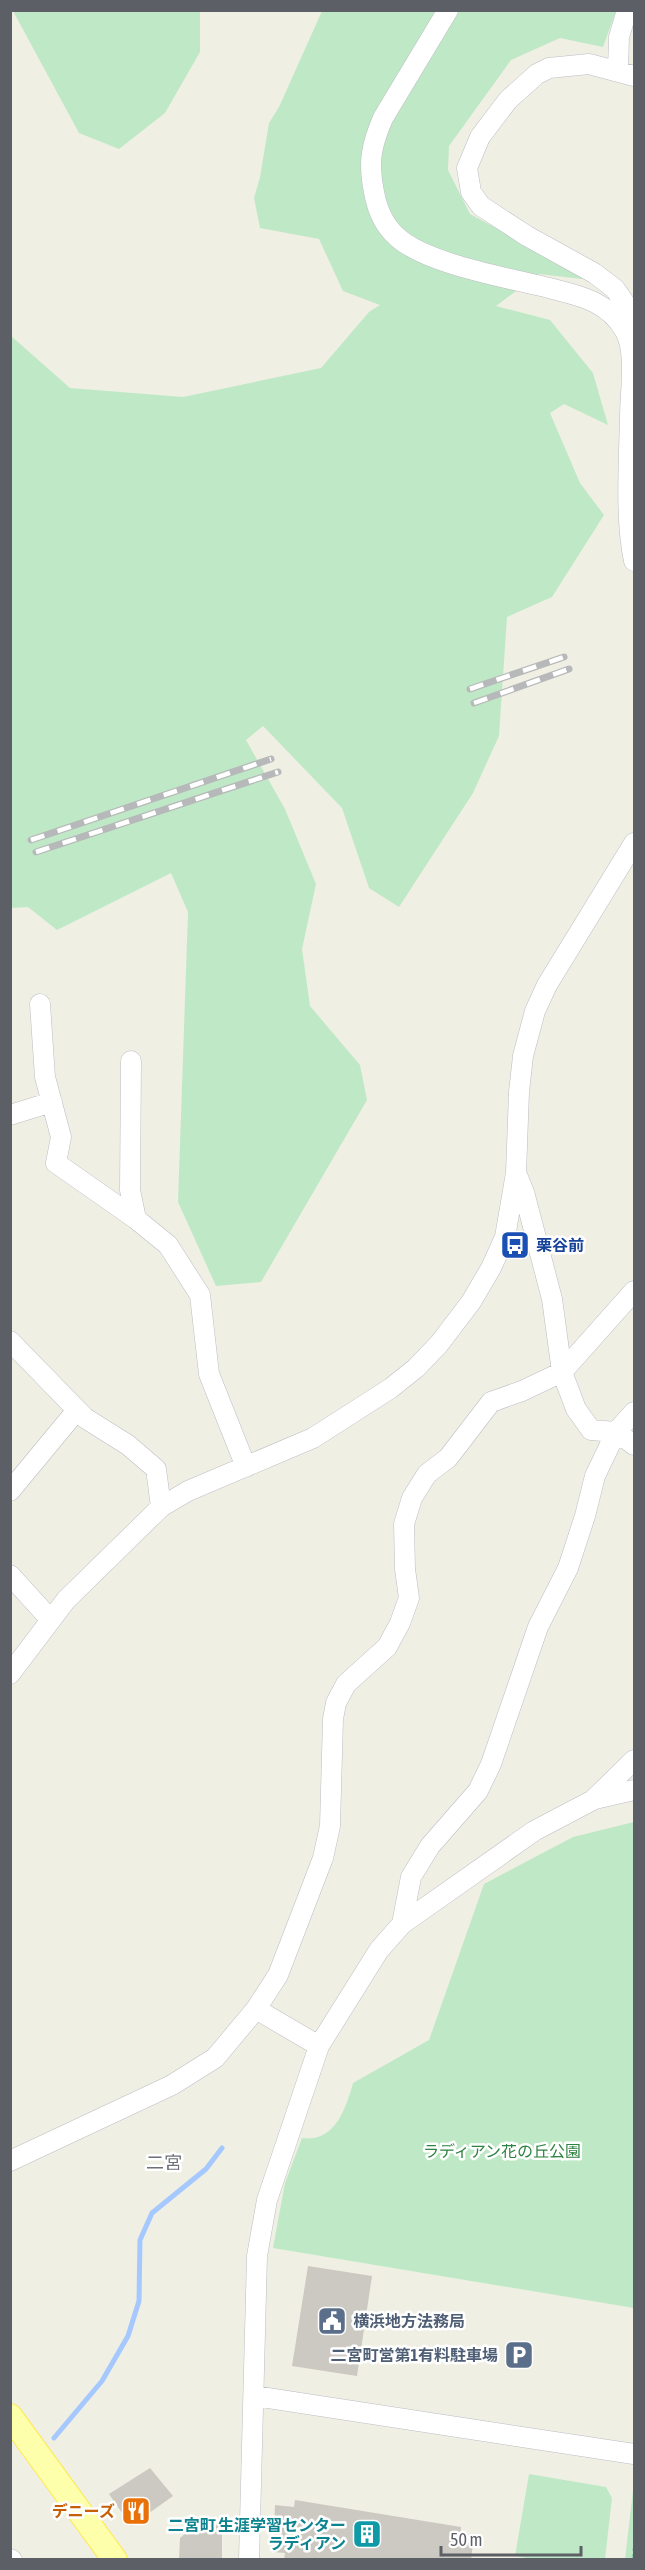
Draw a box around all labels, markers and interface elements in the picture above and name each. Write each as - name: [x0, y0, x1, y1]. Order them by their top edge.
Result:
- bus stop icon: 栗谷前: [499, 1229, 531, 1261]
- place label: 栗谷前: [536, 1236, 584, 1254]
- park label: ラディアン花の丘公園: [423, 2142, 581, 2160]
- district label: 二宮: [146, 2152, 182, 2173]
- public building icon: 横浜地方法務局: [316, 2305, 348, 2337]
- place label: 横浜地方法務局: [353, 2312, 465, 2330]
- parking icon: 二宮町営第1有料駐車場: [503, 2339, 535, 2371]
- place label: 二宮町営第1有料駐車場: [330, 2346, 498, 2364]
- restaurant icon: デニーズ: [120, 2495, 152, 2527]
- place label: デニーズ: [52, 2502, 115, 2520]
- place label: 二宮町 生涯学習センター ラディアン: [168, 2516, 346, 2552]
- building icon: 二宮町 生涯学習センター ラディアン: [351, 2518, 383, 2550]
- scale bar: [441, 2519, 580, 2557]
- text: 50 m: [450, 2529, 482, 2550]

